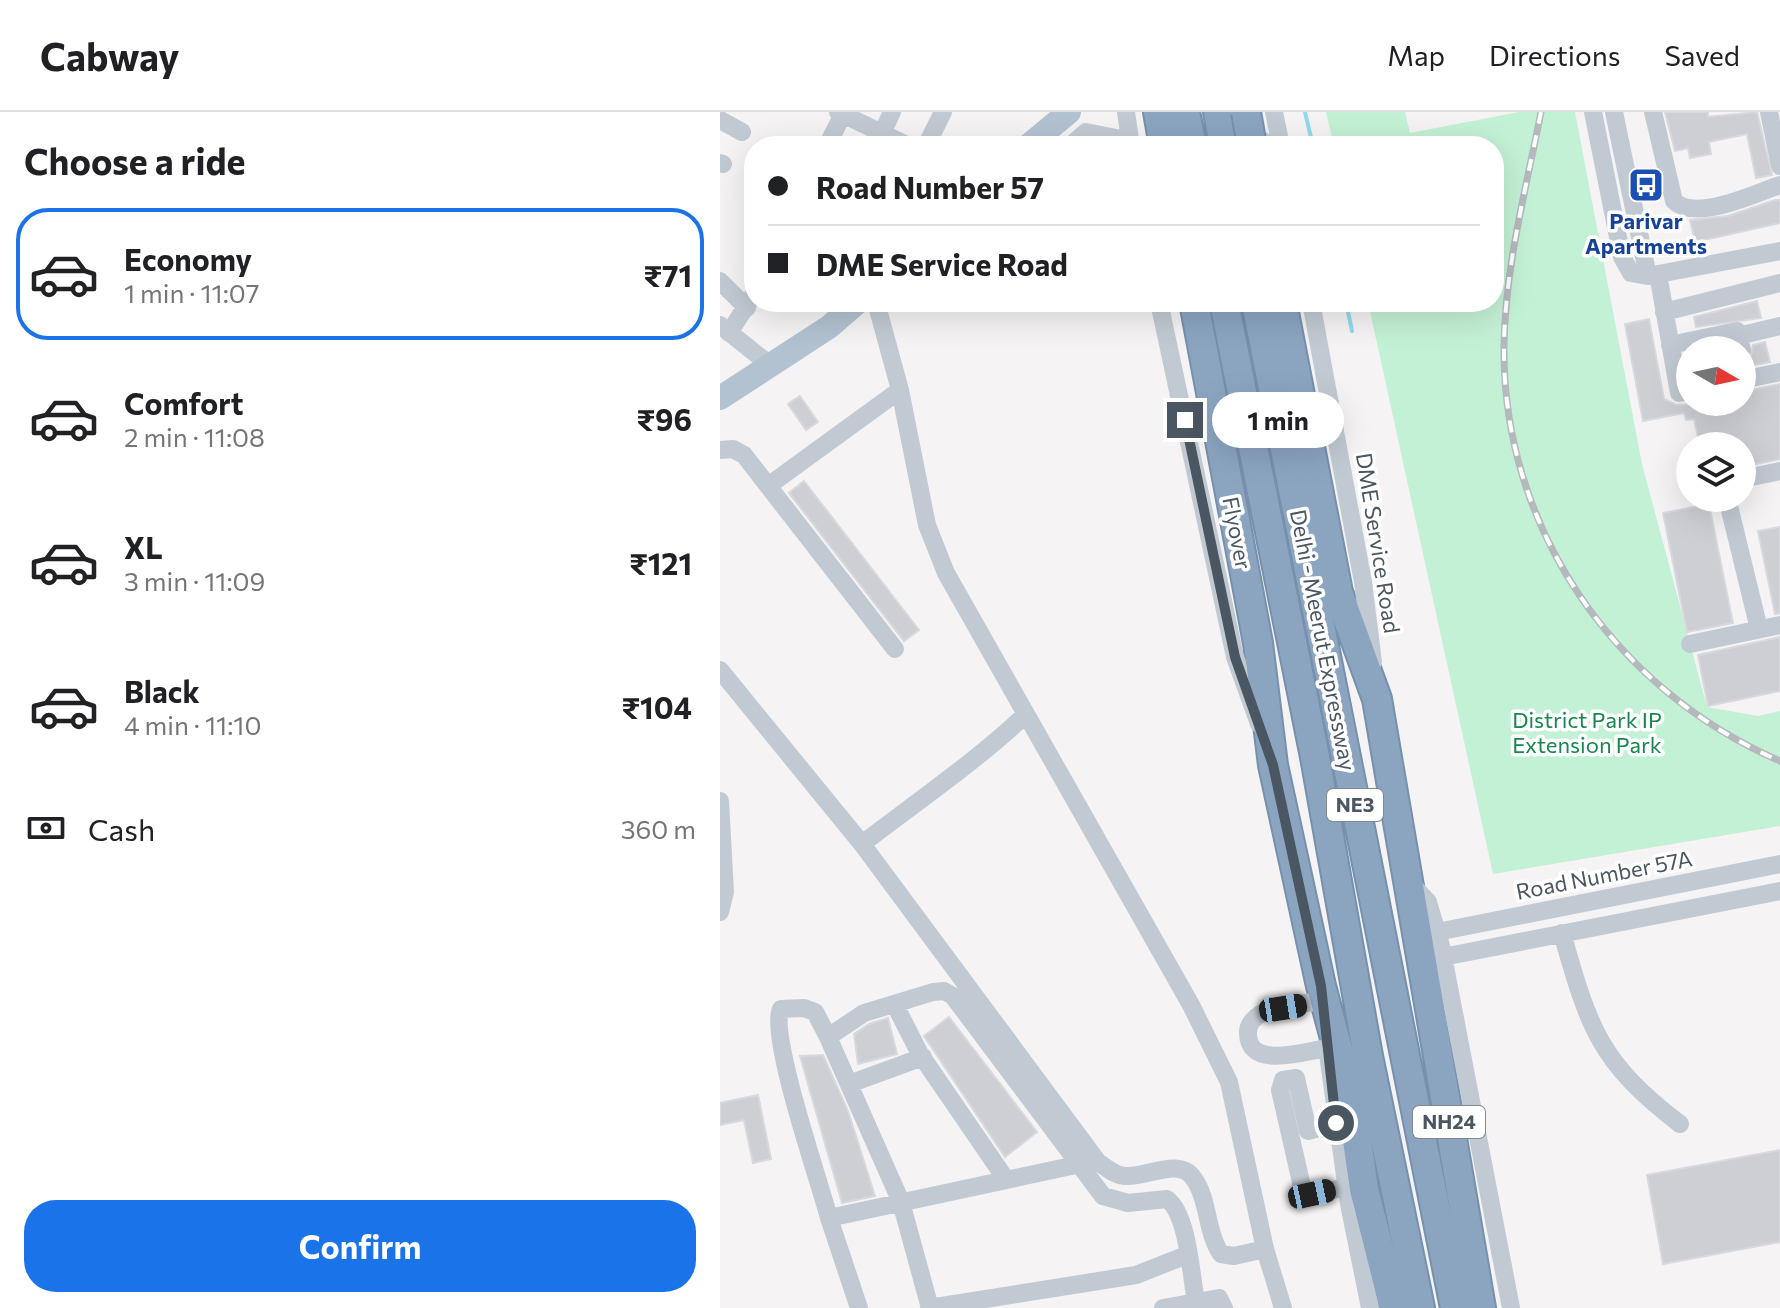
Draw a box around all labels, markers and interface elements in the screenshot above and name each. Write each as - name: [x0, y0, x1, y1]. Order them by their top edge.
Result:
- text: Cabway: [40, 32, 179, 79]
- text: Map: [1387, 38, 1445, 72]
- text: Directions: [1489, 38, 1620, 72]
- text: Saved: [1664, 38, 1740, 72]
- text: Choose a ride: [24, 138, 245, 182]
- bus stop icon: Parivar Apartments: [1627, 166, 1665, 204]
- text: Road Number 57: [816, 168, 1044, 205]
- place label: Parivar Apartments: [1585, 207, 1707, 259]
- icon: car: [28, 238, 100, 310]
- text: Economy: [124, 240, 252, 277]
- text: DME Service Road: [816, 245, 1068, 282]
- text: ₹71: [643, 256, 692, 293]
- text: 1 min · 11:07: [124, 277, 259, 308]
- north arrow: [1676, 336, 1756, 416]
- map controls: [1676, 336, 1756, 512]
- icon: car: [28, 382, 100, 454]
- text: Comfort: [124, 384, 243, 421]
- callout: 1 min: [1213, 392, 1345, 448]
- text: ₹96: [636, 400, 692, 437]
- route end: [1167, 402, 1203, 438]
- text: 1 min: [1247, 404, 1309, 435]
- text: 2 min · 11:08: [124, 421, 265, 452]
- button: layers: [1676, 432, 1756, 512]
- street label: DME Service Road: [1351, 451, 1406, 635]
- street label: Flyover: [1217, 494, 1258, 572]
- street label: Delhi - Meerut Expressway: [1285, 507, 1362, 773]
- icon: car: [28, 526, 100, 598]
- text: XL: [124, 528, 163, 565]
- text: ₹121: [629, 544, 692, 581]
- text: 3 min · 11:09: [124, 565, 265, 596]
- icon: car: [28, 670, 100, 742]
- text: Black: [124, 672, 200, 709]
- text: ₹104: [622, 688, 692, 725]
- park label: District Park IP Extension Park: [1512, 706, 1662, 758]
- text: 4 min · 11:10: [124, 709, 261, 740]
- road number: NE3: [1327, 789, 1383, 821]
- icon: cash: [24, 806, 68, 850]
- text: Cash: [88, 810, 155, 847]
- text: 360 m: [621, 813, 696, 844]
- street label: Road Number 57A: [1514, 844, 1694, 905]
- car: [1257, 992, 1309, 1024]
- route start: [1318, 1105, 1354, 1141]
- road number: NH24: [1413, 1106, 1485, 1138]
- car: [1286, 1177, 1338, 1211]
- button: Confirm: [24, 1200, 696, 1292]

